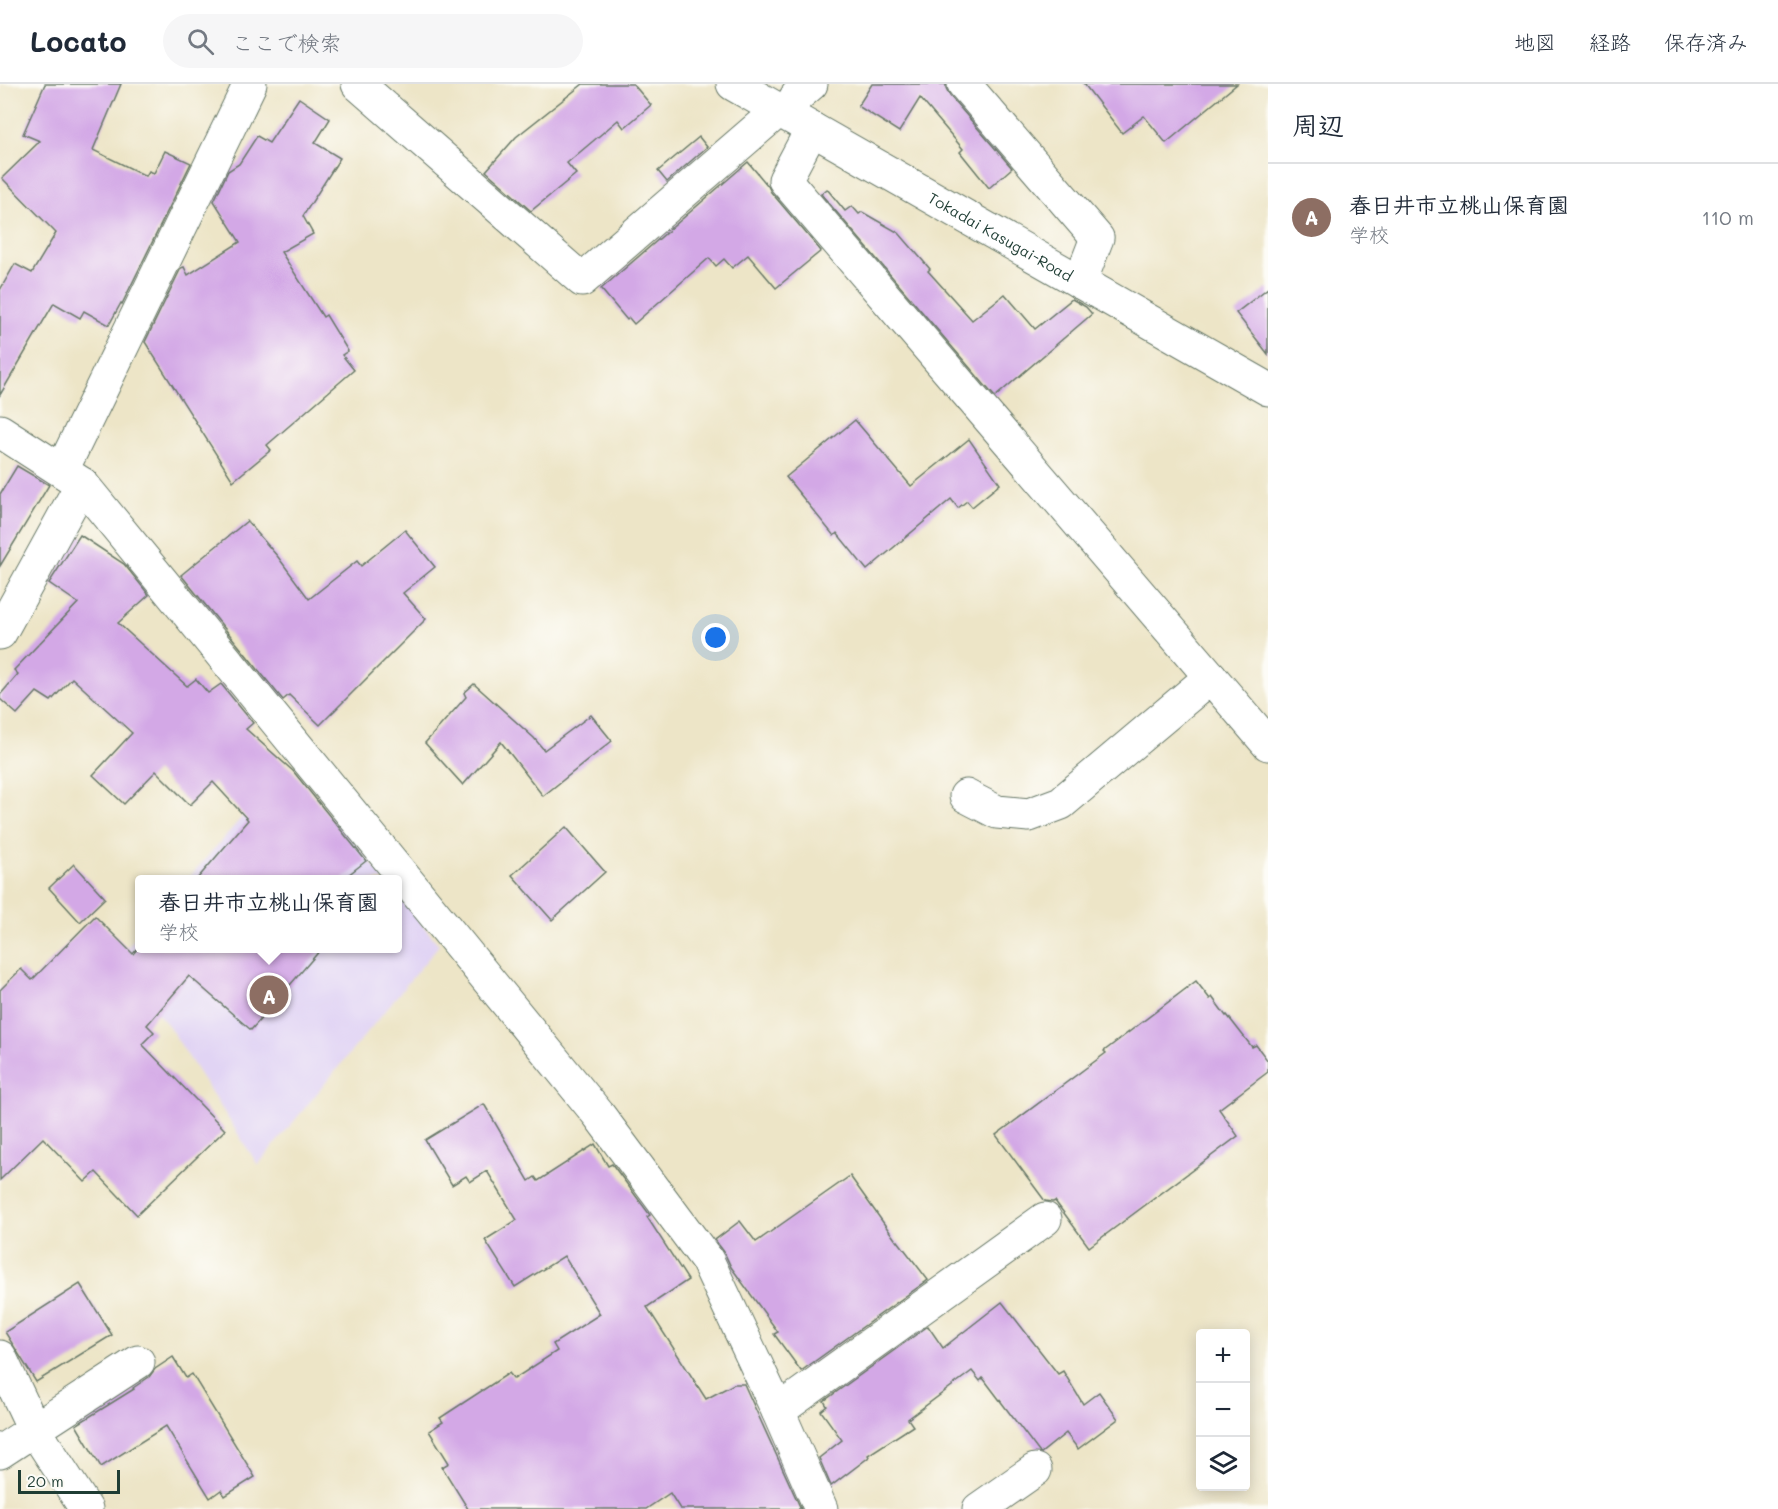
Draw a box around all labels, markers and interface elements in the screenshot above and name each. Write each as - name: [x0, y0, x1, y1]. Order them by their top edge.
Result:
- search box: [163, 14, 583, 68]
- text: Locato: [30, 23, 127, 59]
- icon: search: [184, 25, 217, 58]
- text: ここで検索: [232, 28, 342, 57]
- text: 地図: [1514, 28, 1556, 55]
- text: 経路: [1589, 28, 1631, 55]
- text: 保存済み: [1664, 28, 1748, 55]
- text: 周辺: [1292, 108, 1344, 142]
- street label: Tokadai Kasugai-Road: [925, 187, 1076, 286]
- text: 春日井市立桃山保育園: [1349, 190, 1569, 219]
- text: A: [1305, 204, 1318, 230]
- text: 110 m: [1701, 204, 1754, 230]
- text: 学校: [1349, 221, 1389, 247]
- your location: [701, 623, 730, 652]
- popup: [135, 875, 402, 953]
- text: 春日井市立桃山保育園: [158, 887, 379, 916]
- text: 学校: [158, 918, 198, 944]
- pin: A: [250, 972, 288, 1018]
- map controls: [1196, 1329, 1250, 1491]
- button: +: [1196, 1329, 1250, 1383]
- button: −: [1196, 1383, 1250, 1437]
- button: layers: [1196, 1437, 1250, 1491]
- scale bar: [18, 1467, 120, 1494]
- text: 20 m: [27, 1470, 64, 1491]

